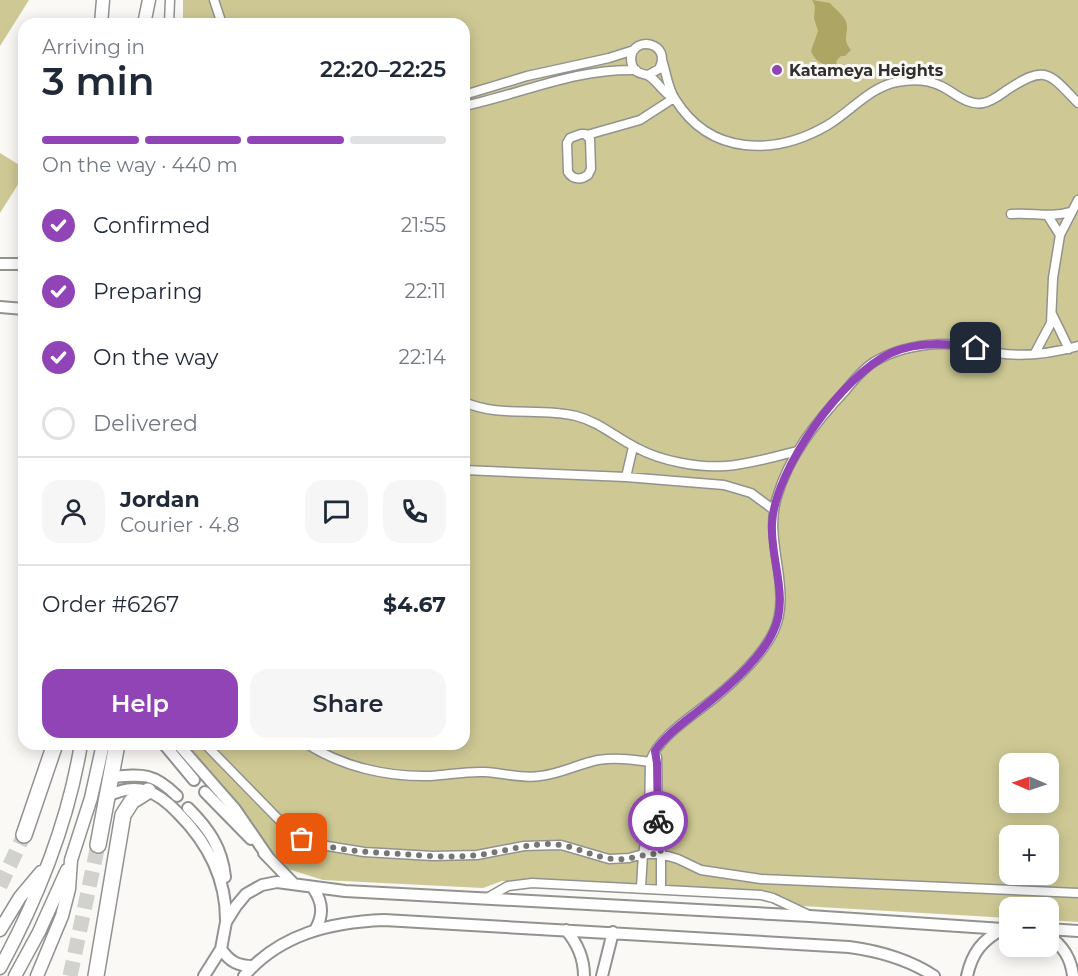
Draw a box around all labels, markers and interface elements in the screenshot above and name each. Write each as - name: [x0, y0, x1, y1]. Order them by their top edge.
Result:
- text: Arriving in: [42, 35, 145, 59]
- text: 22:20–22:25: [320, 56, 446, 83]
- text: 3 min: [42, 57, 155, 105]
- place label: Katameya Heights: [789, 61, 944, 80]
- marker: Katameya Heights: [770, 63, 784, 77]
- text: On the way · 440 m: [42, 153, 238, 177]
- icon: check: [42, 209, 75, 242]
- text: Confirmed: [93, 212, 210, 239]
- text: 21:55: [401, 213, 446, 237]
- icon: check: [42, 275, 75, 308]
- text: Preparing: [93, 278, 202, 305]
- text: 22:11: [405, 279, 446, 303]
- pin: [950, 322, 1001, 373]
- icon: home: [959, 331, 992, 364]
- icon: check: [42, 341, 75, 374]
- text: On the way: [93, 344, 218, 371]
- text: 22:14: [399, 345, 446, 369]
- text: Delivered: [93, 410, 198, 437]
- button: person: [42, 480, 105, 543]
- button: chat: [305, 480, 368, 543]
- button: phone: [383, 480, 446, 543]
- text: Jordan: [120, 486, 200, 513]
- text: Courier · 4.8: [120, 513, 239, 537]
- text: Order #6267: [42, 591, 179, 618]
- text: $4.67: [383, 591, 446, 618]
- button: Help: [42, 669, 238, 738]
- button: Share: [250, 669, 446, 738]
- north arrow: [999, 753, 1059, 813]
- map controls: [999, 753, 1059, 957]
- courier: [628, 791, 688, 851]
- icon: bike: [642, 805, 675, 838]
- pin: [276, 813, 327, 864]
- icon: bag: [285, 822, 318, 855]
- button: +: [999, 825, 1059, 885]
- button: −: [999, 897, 1059, 957]

